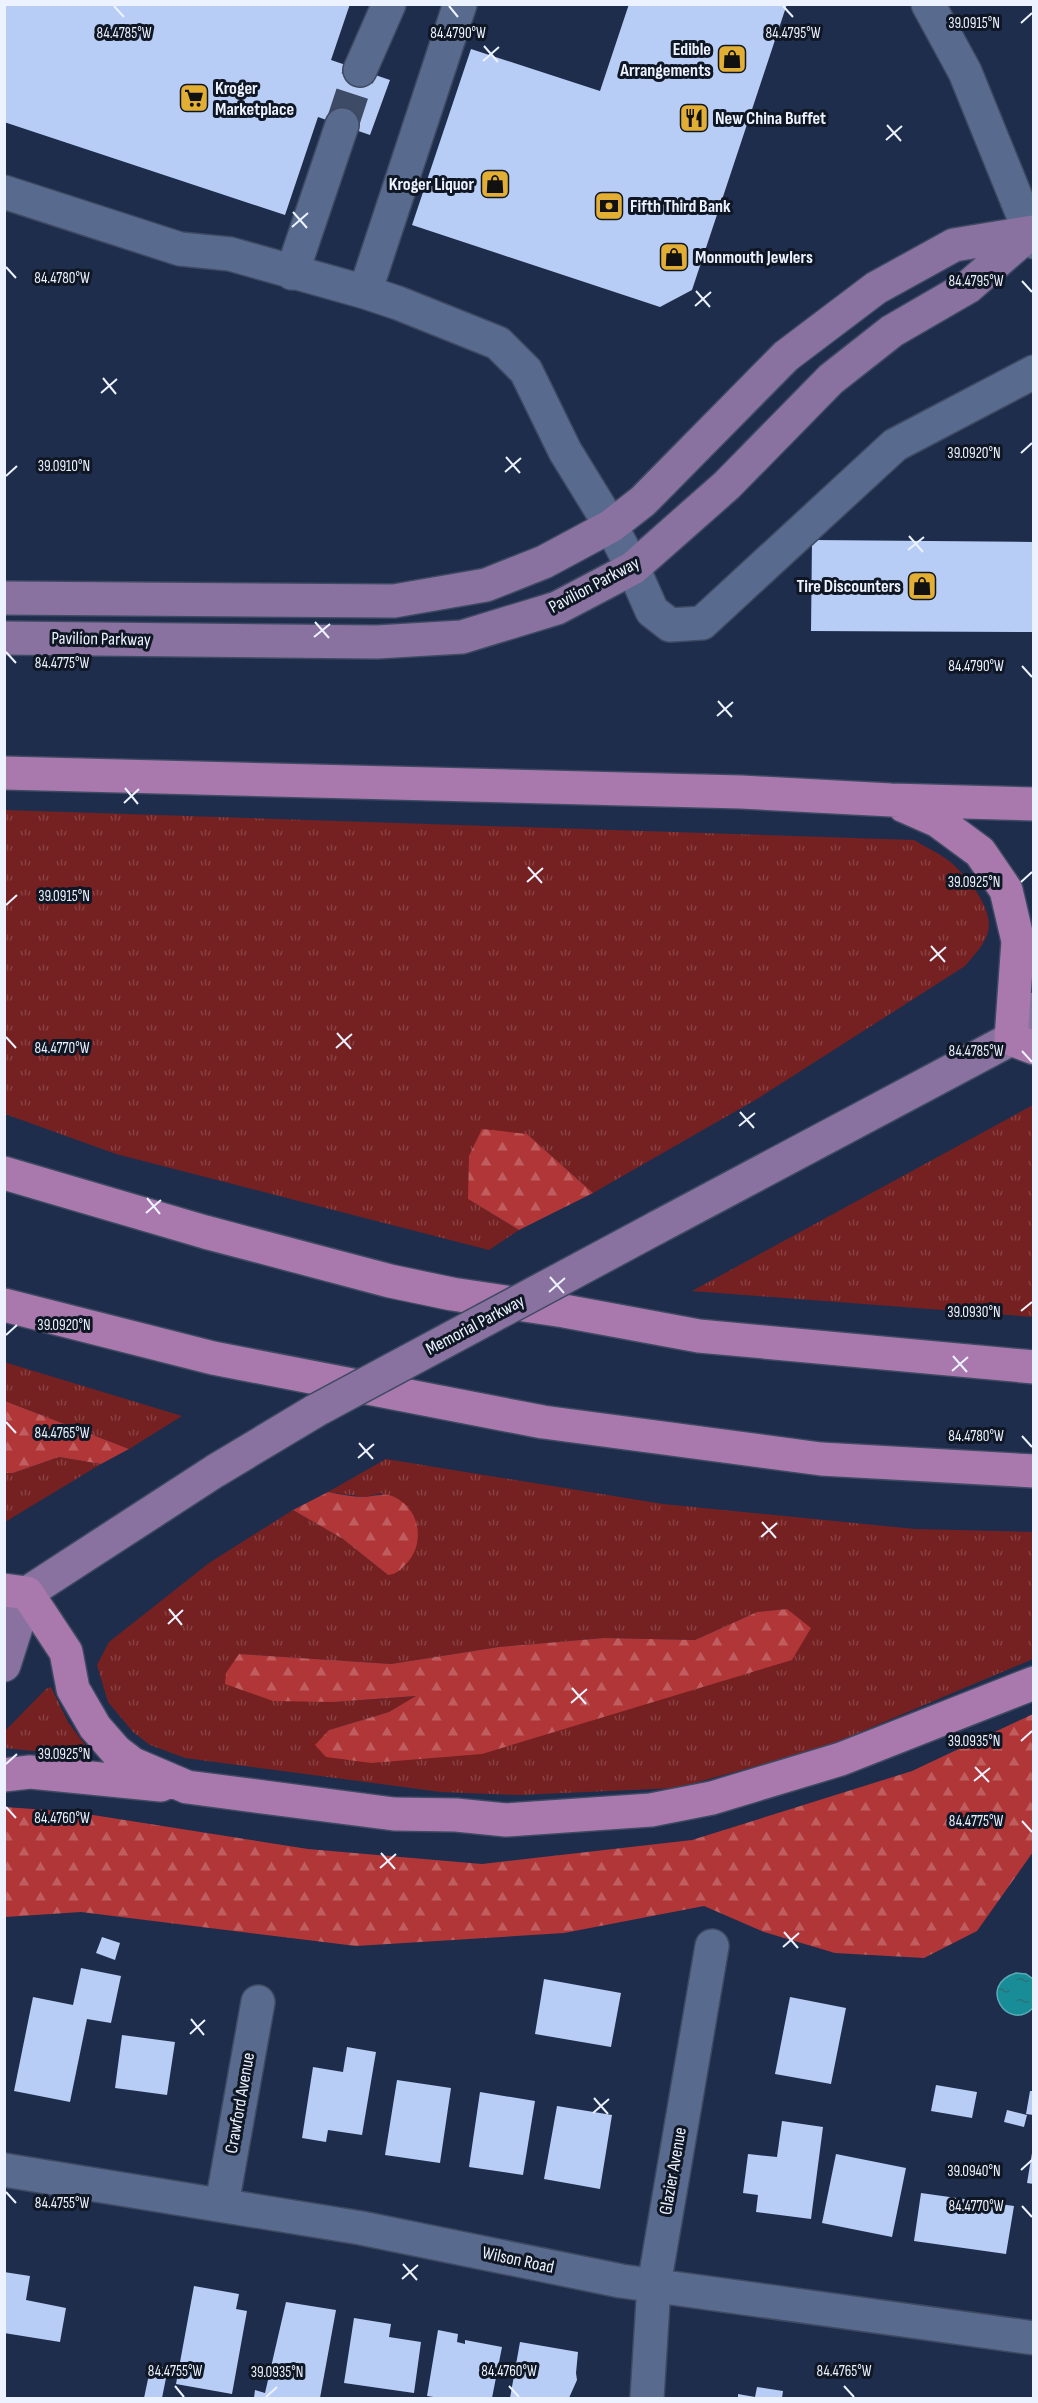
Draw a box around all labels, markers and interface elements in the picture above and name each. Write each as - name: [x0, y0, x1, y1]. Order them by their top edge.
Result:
- text: 39.0915°N: [948, 14, 1000, 33]
- text: 84.4785°W: [97, 24, 152, 43]
- text: 84.4790°W: [430, 24, 486, 43]
- text: 84.4795°W: [766, 24, 821, 43]
- place label: Edible Arrangements: [619, 39, 711, 81]
- shop icon: Edible Arrangements: [716, 43, 748, 75]
- place label: Kroger Marketplace: [215, 78, 294, 120]
- supermarket icon: Kroger Marketplace: [178, 82, 210, 114]
- restaurant icon: New China Buffet: [678, 102, 710, 134]
- place label: New China Buffet: [715, 108, 826, 129]
- shop icon: Kroger Liquor: [479, 168, 511, 200]
- place label: Kroger Liquor: [389, 174, 474, 195]
- bank icon: Fifth Third Bank: [593, 190, 625, 222]
- place label: Fifth Third Bank: [630, 196, 731, 217]
- shop icon: Monmouth Jewlers: [658, 241, 690, 273]
- place label: Monmouth Jewlers: [695, 247, 813, 268]
- text: 84.4780°W: [34, 269, 90, 288]
- text: 84.4795°W: [949, 272, 1004, 291]
- text: 39.0920°N: [947, 444, 1001, 463]
- text: 39.0910°N: [38, 457, 90, 476]
- street label: Pavilion Parkway: [545, 552, 643, 618]
- shop icon: Tire Discounters: [906, 570, 938, 602]
- place label: Tire Discounters: [797, 576, 901, 597]
- street label: Pavilion Parkway: [51, 628, 151, 650]
- text: 84.4775°W: [35, 654, 89, 673]
- text: 84.4790°W: [948, 657, 1004, 676]
- text: 39.0925°N: [948, 873, 1000, 892]
- text: 39.0915°N: [38, 887, 90, 906]
- text: 84.4770°W: [34, 1039, 90, 1058]
- text: 84.4785°W: [949, 1042, 1004, 1061]
- street label: Memorial Parkway: [422, 1290, 528, 1360]
- text: 39.0930°N: [947, 1303, 1001, 1322]
- text: 39.0920°N: [37, 1316, 91, 1335]
- text: 84.4765°W: [35, 1424, 90, 1443]
- text: 84.4780°W: [948, 1427, 1004, 1446]
- text: 39.0935°N: [948, 1732, 1000, 1751]
- text: 39.0925°N: [38, 1745, 90, 1764]
- text: 84.4760°W: [34, 1809, 90, 1828]
- text: 84.4775°W: [949, 1812, 1003, 1831]
- street label: Crawford Avenue: [221, 2051, 259, 2155]
- street label: Glazier Avenue: [655, 2126, 691, 2216]
- text: 39.0940°N: [947, 2162, 1001, 2181]
- text: 84.4755°W: [35, 2194, 89, 2213]
- text: 84.4770°W: [948, 2197, 1004, 2216]
- street label: Wilson Road: [480, 2242, 556, 2278]
- text: 84.4755°W: [148, 2362, 202, 2381]
- text: 84.4760°W: [481, 2362, 537, 2381]
- text: 84.4765°W: [817, 2362, 872, 2381]
- text: 39.0935°N: [251, 2363, 303, 2382]

